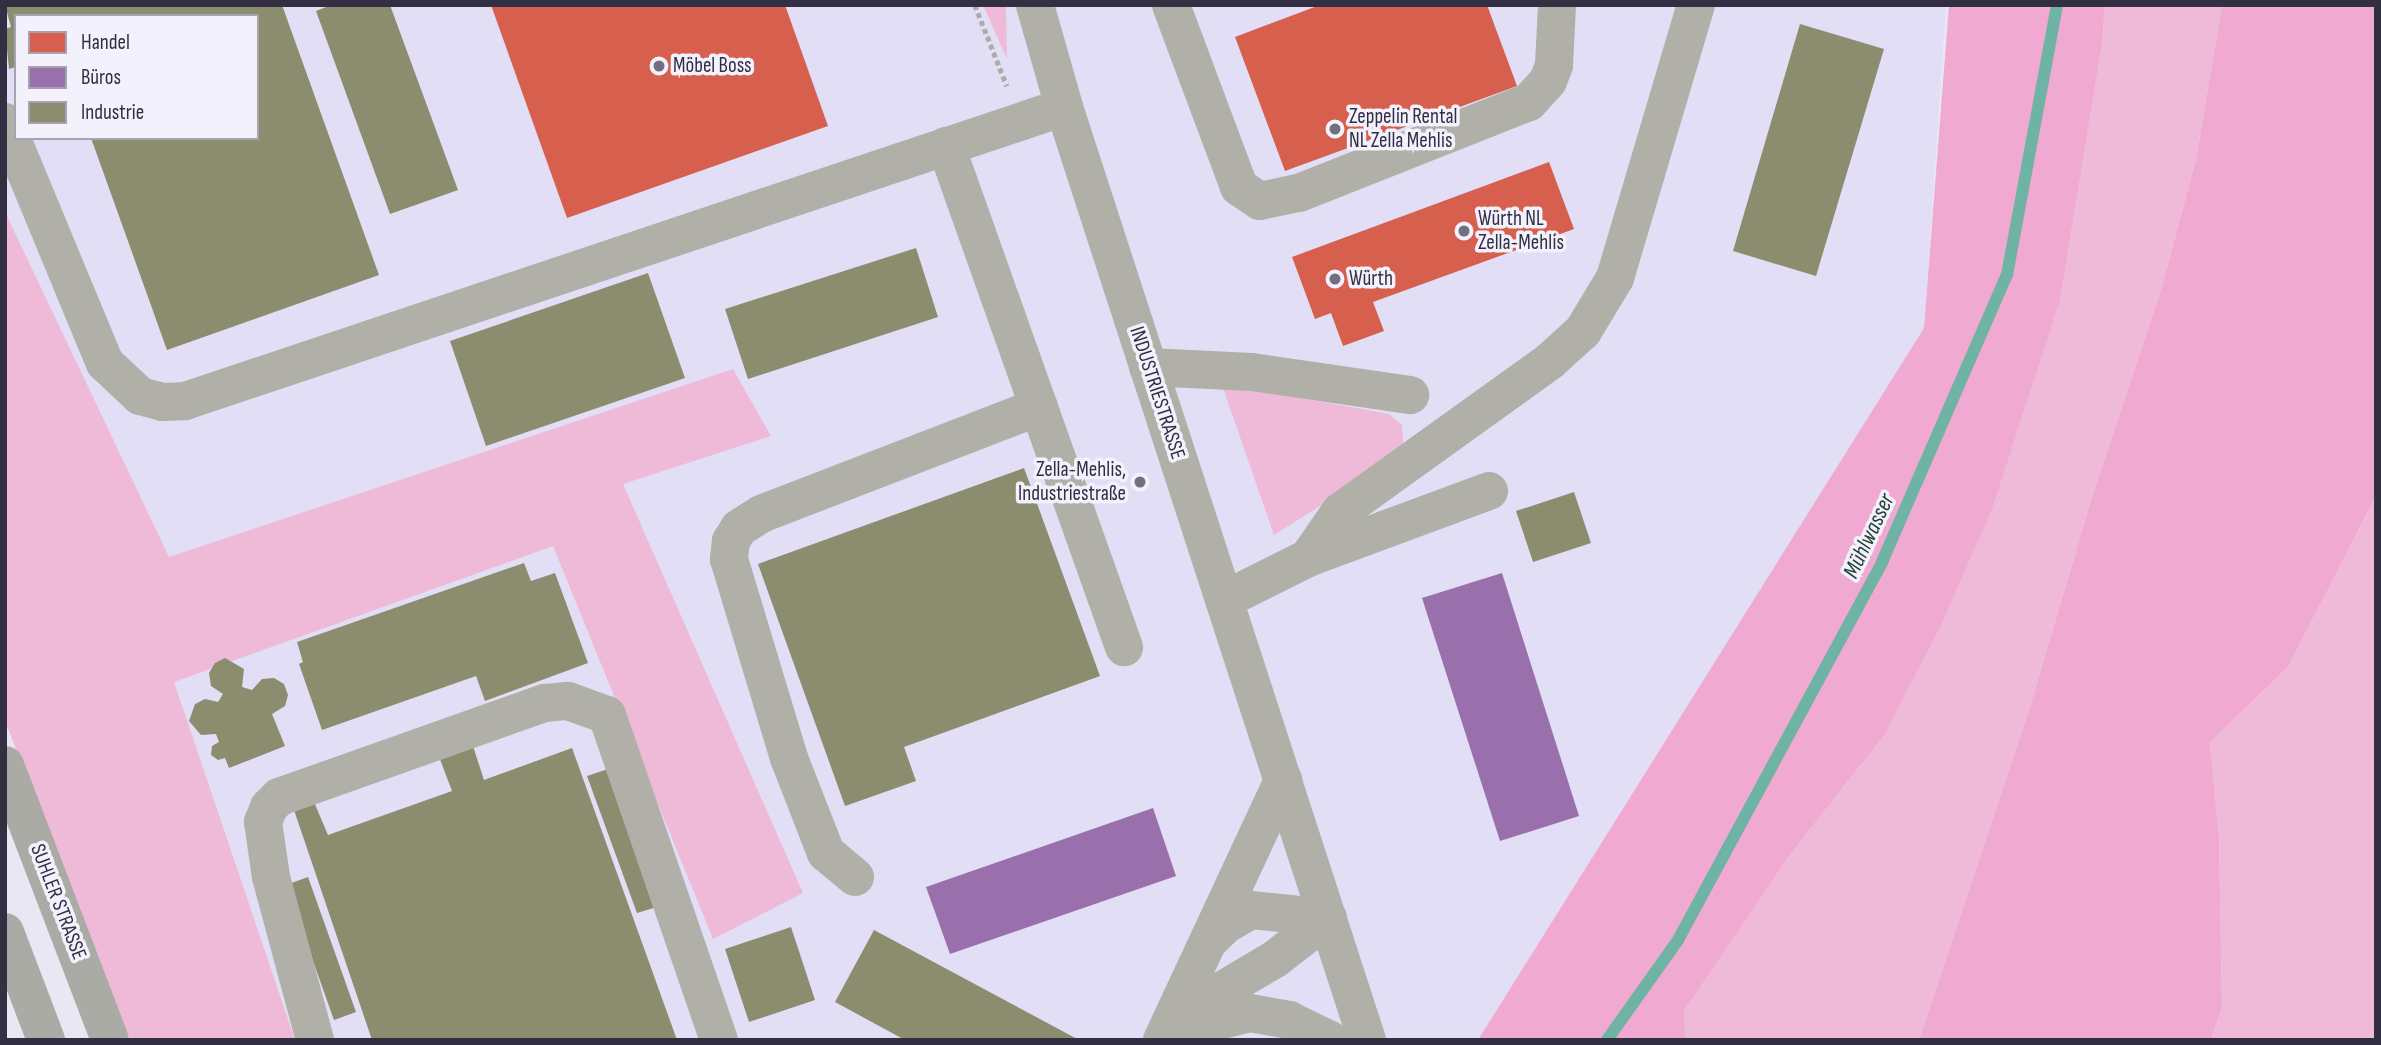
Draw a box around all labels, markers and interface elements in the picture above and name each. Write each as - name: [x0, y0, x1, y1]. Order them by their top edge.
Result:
- legend: [14, 14, 259, 140]
- text: Handel: [81, 30, 130, 55]
- place label: Möbel Boss: [673, 53, 751, 79]
- marker: Möbel Boss: [651, 58, 667, 74]
- text: Büros: [81, 65, 121, 90]
- text: Industrie: [81, 100, 144, 125]
- place label: Zeppelin Rental NL Zella Mehlis: [1349, 104, 1457, 154]
- marker: Zeppelin Rental NL Zella Mehlis: [1327, 121, 1343, 137]
- place label: Würth NL Zella-Mehlis: [1478, 206, 1564, 256]
- marker: Würth NL Zella-Mehlis: [1456, 223, 1472, 239]
- place label: Würth: [1349, 266, 1393, 292]
- marker: Würth: [1327, 271, 1343, 287]
- street label: INDUSTRIESTRASSE: [1124, 324, 1190, 462]
- place label: Zella-Mehlis, Industriestraße: [1018, 457, 1126, 507]
- marker: Zella-Mehlis, Industriestraße: [1132, 474, 1148, 490]
- water label: Mühlwasser: [1837, 489, 1901, 583]
- street label: SUHLER STRASSE: [24, 841, 92, 963]

